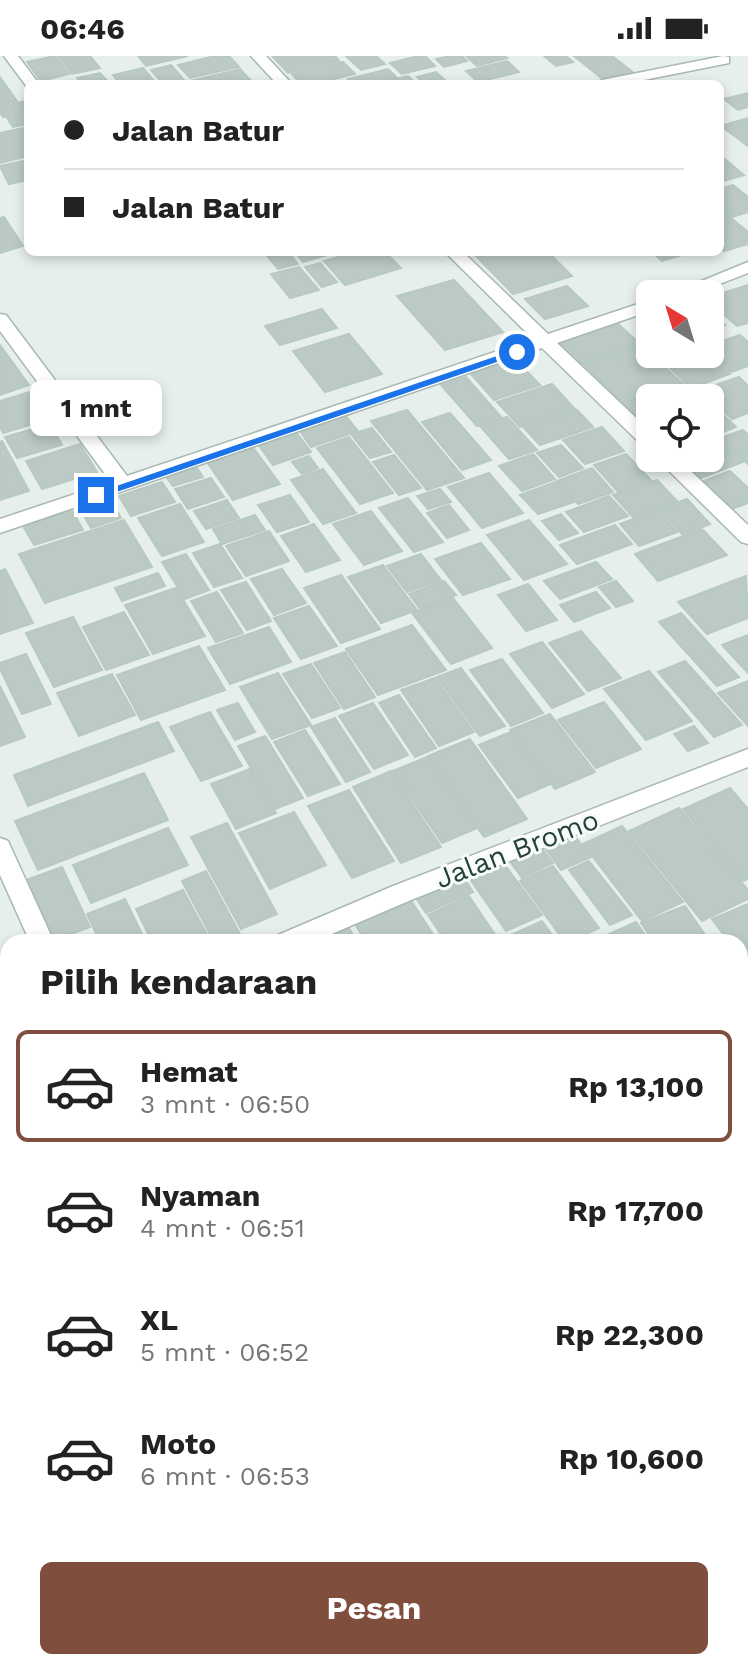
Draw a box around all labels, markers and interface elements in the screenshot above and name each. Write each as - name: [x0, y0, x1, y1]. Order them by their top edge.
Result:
- text: 06:46: [40, 11, 125, 46]
- text: Jalan Batur: [112, 113, 284, 148]
- text: Jalan Batur: [112, 190, 284, 225]
- north arrow: [636, 280, 724, 368]
- map controls: [636, 280, 724, 472]
- route start: [499, 334, 535, 370]
- callout: 1 mnt: [30, 379, 162, 435]
- button: locate: [636, 384, 724, 472]
- text: 1 mnt: [61, 393, 131, 423]
- route end: [78, 477, 114, 513]
- street label: Jalan Bromo: [431, 803, 603, 895]
- text: Pilih kendaraan: [40, 961, 317, 1003]
- icon: car: [44, 1050, 116, 1122]
- text: Hemat: [140, 1054, 238, 1089]
- text: Rp 13,100: [568, 1069, 704, 1104]
- text: 3 mnt · 06:50: [140, 1089, 310, 1119]
- icon: car: [44, 1174, 116, 1246]
- text: Nyaman: [140, 1178, 260, 1213]
- text: Rp 17,700: [567, 1193, 704, 1228]
- text: 4 mnt · 06:51: [140, 1213, 305, 1243]
- icon: car: [44, 1298, 116, 1370]
- text: XL: [140, 1302, 178, 1337]
- text: Rp 22,300: [555, 1317, 704, 1352]
- text: 5 mnt · 06:52: [140, 1337, 309, 1367]
- icon: car: [44, 1422, 116, 1494]
- text: Moto: [140, 1426, 216, 1461]
- text: Rp 10,600: [559, 1441, 704, 1476]
- text: 6 mnt · 06:53: [140, 1461, 310, 1491]
- button: Pesan: [40, 1562, 708, 1654]

